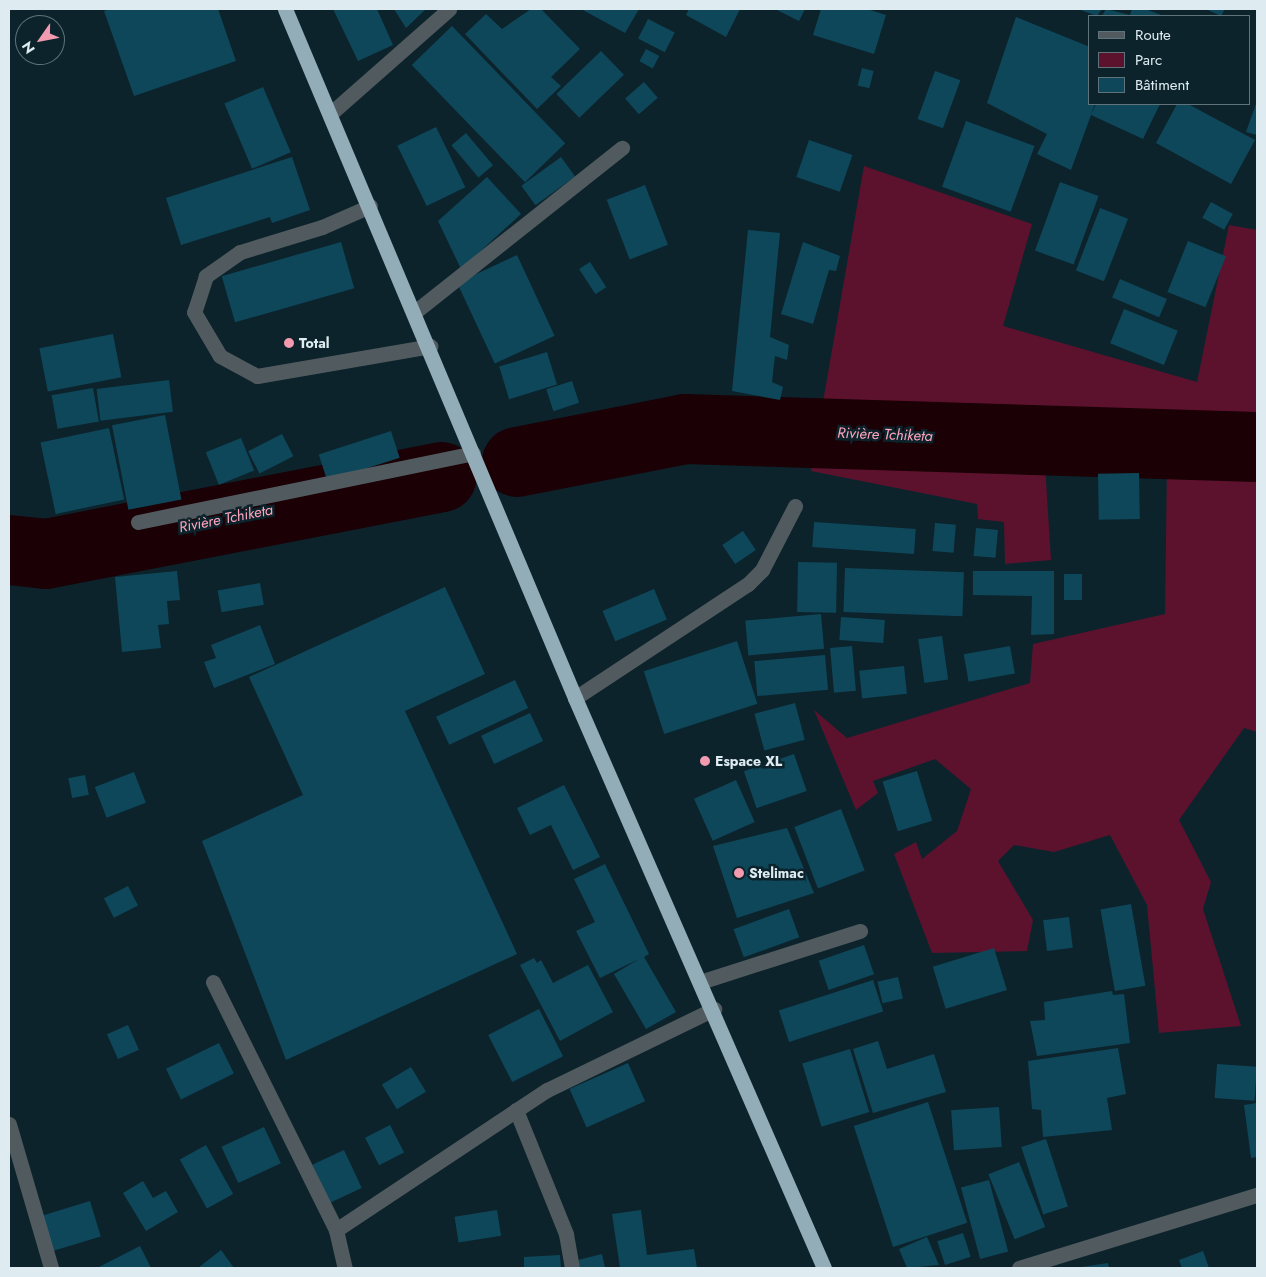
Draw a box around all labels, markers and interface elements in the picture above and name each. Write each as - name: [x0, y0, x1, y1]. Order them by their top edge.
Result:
- north arrow: [15, 15, 65, 65]
- legend: [1088, 15, 1251, 105]
- text: Route: [1135, 24, 1171, 46]
- text: N: [17, 38, 40, 58]
- text: Parc: [1135, 49, 1162, 71]
- text: Bâtiment: [1135, 74, 1189, 96]
- place label: Total: [299, 335, 329, 351]
- marker: Total: [283, 337, 295, 349]
- water label: Rivière Tchiketa: [837, 424, 933, 446]
- water label: Rivière Tchiketa: [177, 501, 275, 537]
- place label: Espace XL: [715, 753, 782, 769]
- marker: Espace XL: [699, 755, 711, 767]
- place label: Stelimac: [749, 865, 804, 881]
- marker: Stelimac: [733, 867, 745, 879]

